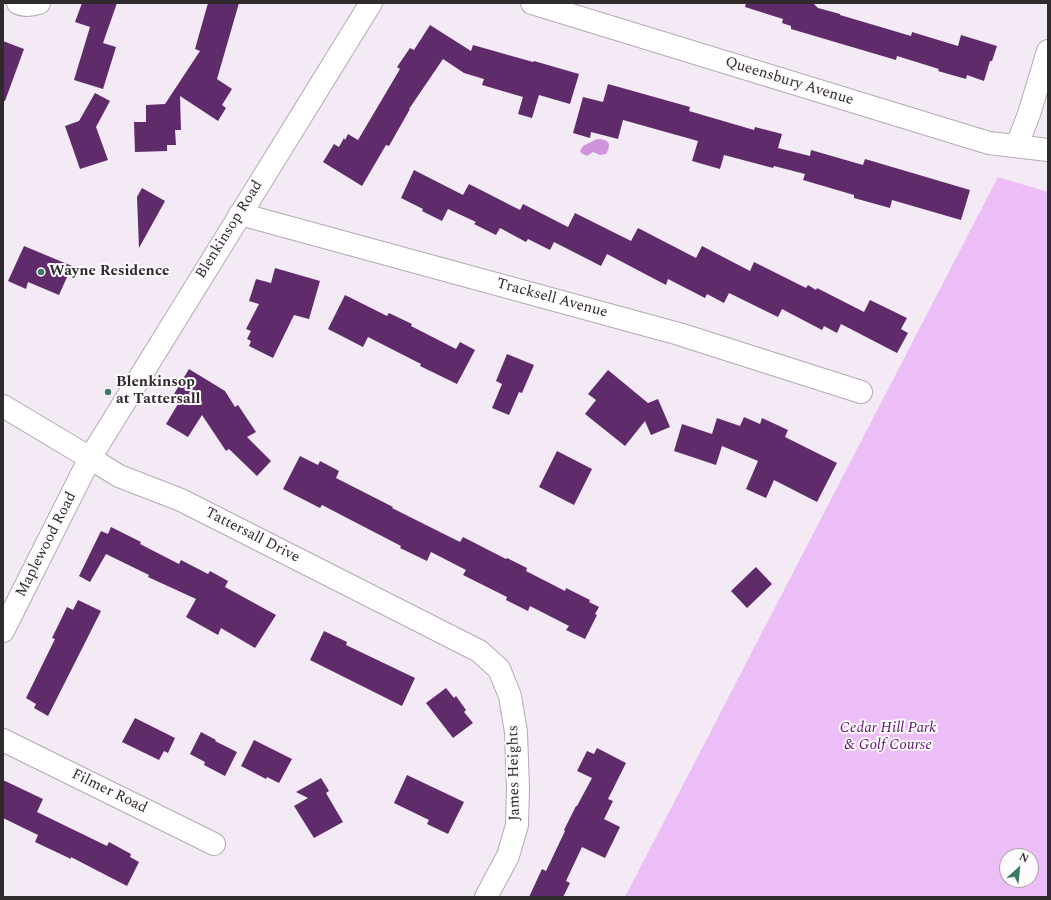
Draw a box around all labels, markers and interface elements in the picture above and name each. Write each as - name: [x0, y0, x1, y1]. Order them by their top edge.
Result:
- street label: Queensbury Avenue: [723, 54, 855, 110]
- street label: Blenkinsop Road: [193, 178, 267, 282]
- place label: Wayne Residence: [49, 263, 169, 281]
- marker: Wayne Residence: [36, 267, 46, 277]
- street label: Tracksell Avenue: [495, 276, 609, 322]
- place label: Blenkinsop at Tattersall: [116, 374, 200, 409]
- marker: Blenkinsop at Tattersall: [103, 387, 113, 397]
- street label: Maplewood Road: [13, 489, 81, 601]
- street label: Tattersall Drive: [202, 504, 302, 568]
- park label: Cedar Hill Park & Golf Course: [840, 720, 936, 755]
- street label: James Heights: [505, 725, 525, 821]
- street label: Filmer Road: [68, 766, 150, 818]
- north arrow: [999, 848, 1039, 888]
- text: N: [1016, 848, 1032, 867]

